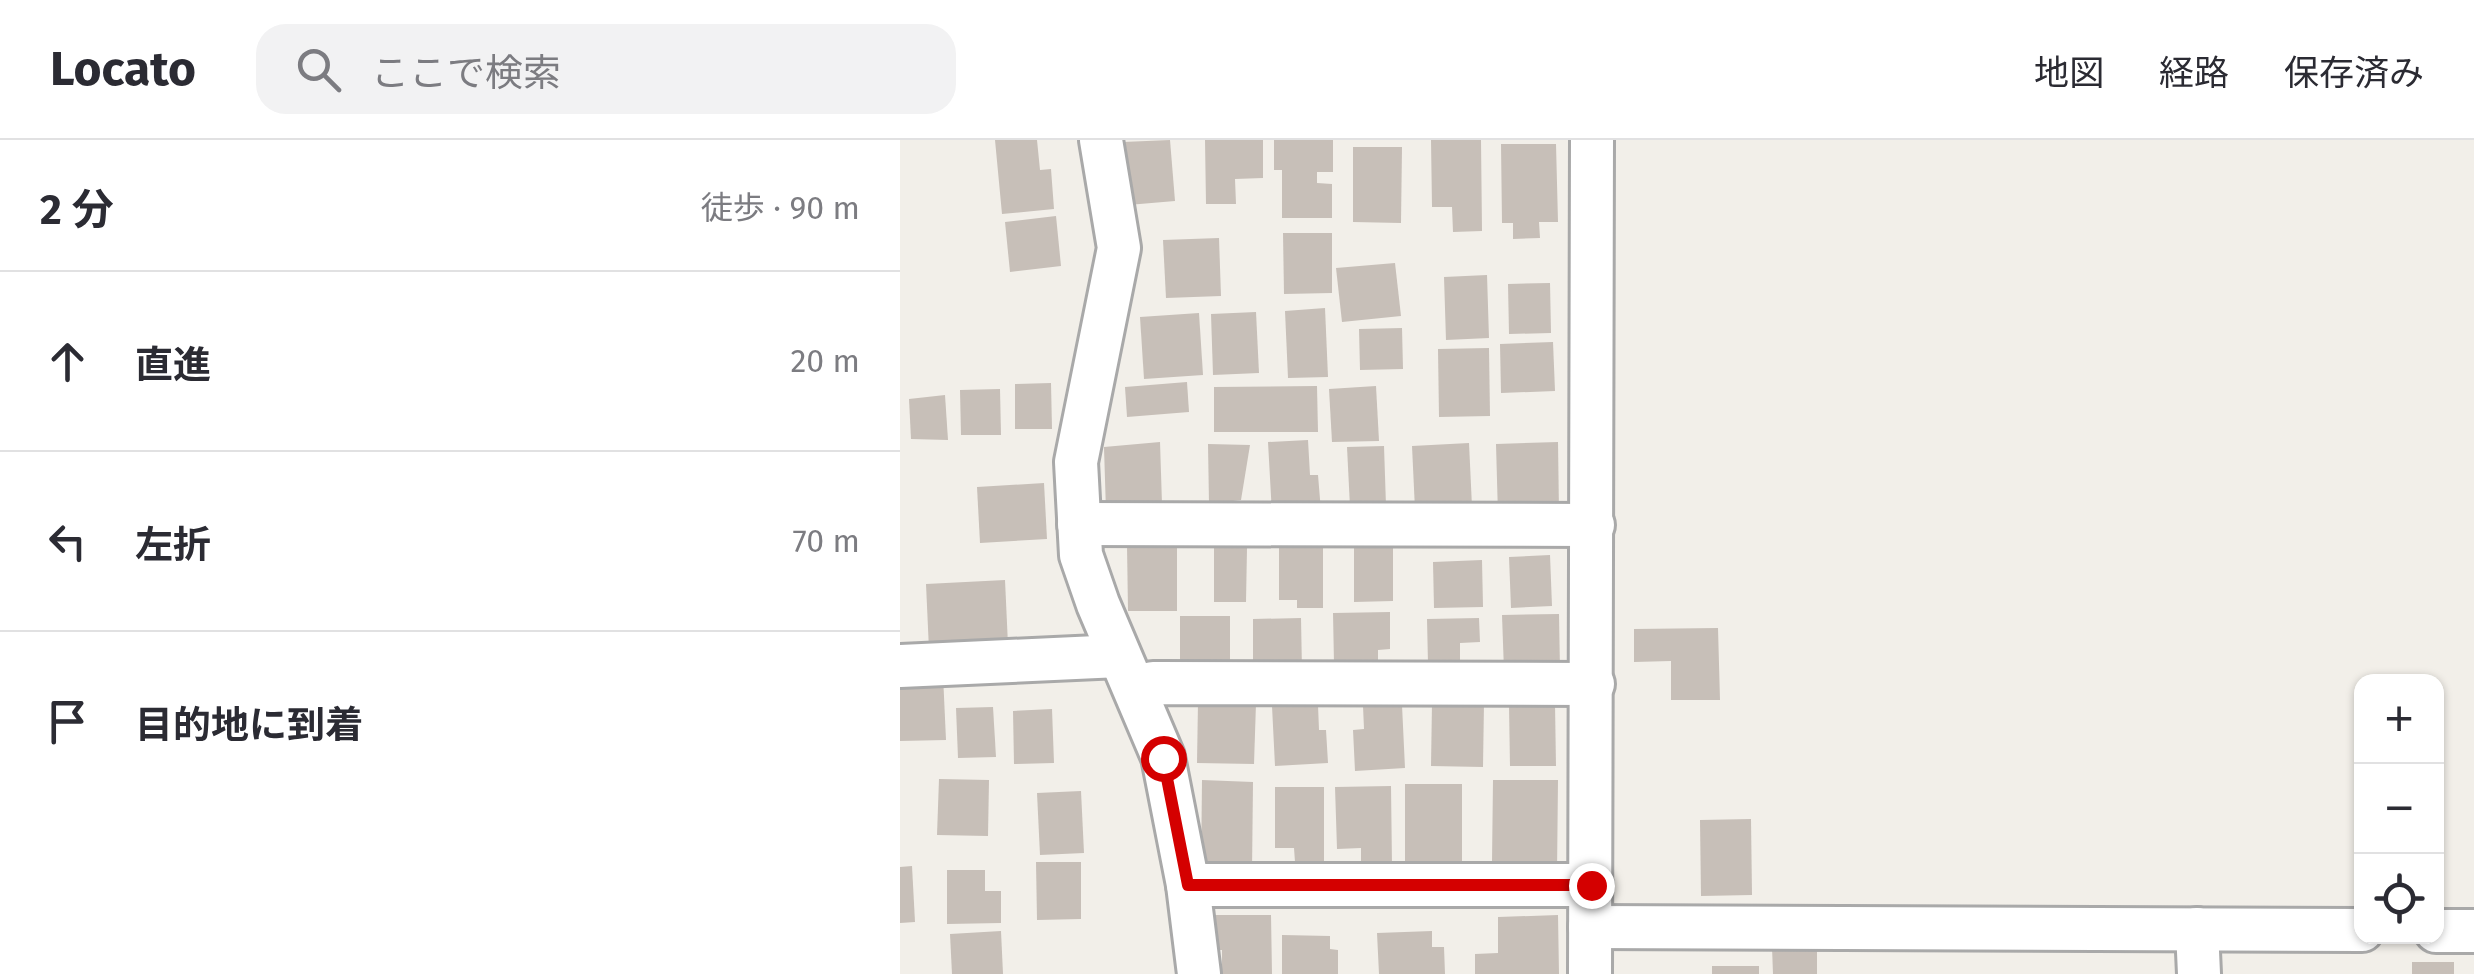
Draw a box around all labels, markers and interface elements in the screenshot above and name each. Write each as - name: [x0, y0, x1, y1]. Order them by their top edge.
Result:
- search box: [256, 24, 956, 114]
- text: Locato: [50, 40, 196, 98]
- icon: search: [291, 42, 346, 97]
- text: ここで検索: [371, 50, 561, 96]
- text: 地図: [2034, 52, 2104, 94]
- text: 経路: [2159, 52, 2229, 94]
- text: 保存済み: [2284, 52, 2424, 94]
- text: 2 分: [40, 185, 114, 235]
- text: 徒歩 · 90 m: [701, 189, 860, 227]
- icon: ahead: [40, 334, 95, 389]
- text: 直進: [135, 342, 211, 388]
- text: 20 m: [790, 342, 860, 380]
- icon: left: [40, 514, 95, 569]
- text: 左折: [135, 522, 211, 568]
- text: 70 m: [792, 522, 860, 560]
- map controls: [2354, 674, 2444, 944]
- button: +: [2354, 674, 2444, 764]
- icon: arrive: [40, 694, 95, 749]
- text: 目的地に到着: [135, 702, 363, 748]
- route start: [1141, 736, 1187, 782]
- button: −: [2354, 764, 2444, 854]
- button: locate: [2354, 854, 2444, 944]
- route end: [1569, 863, 1615, 909]

